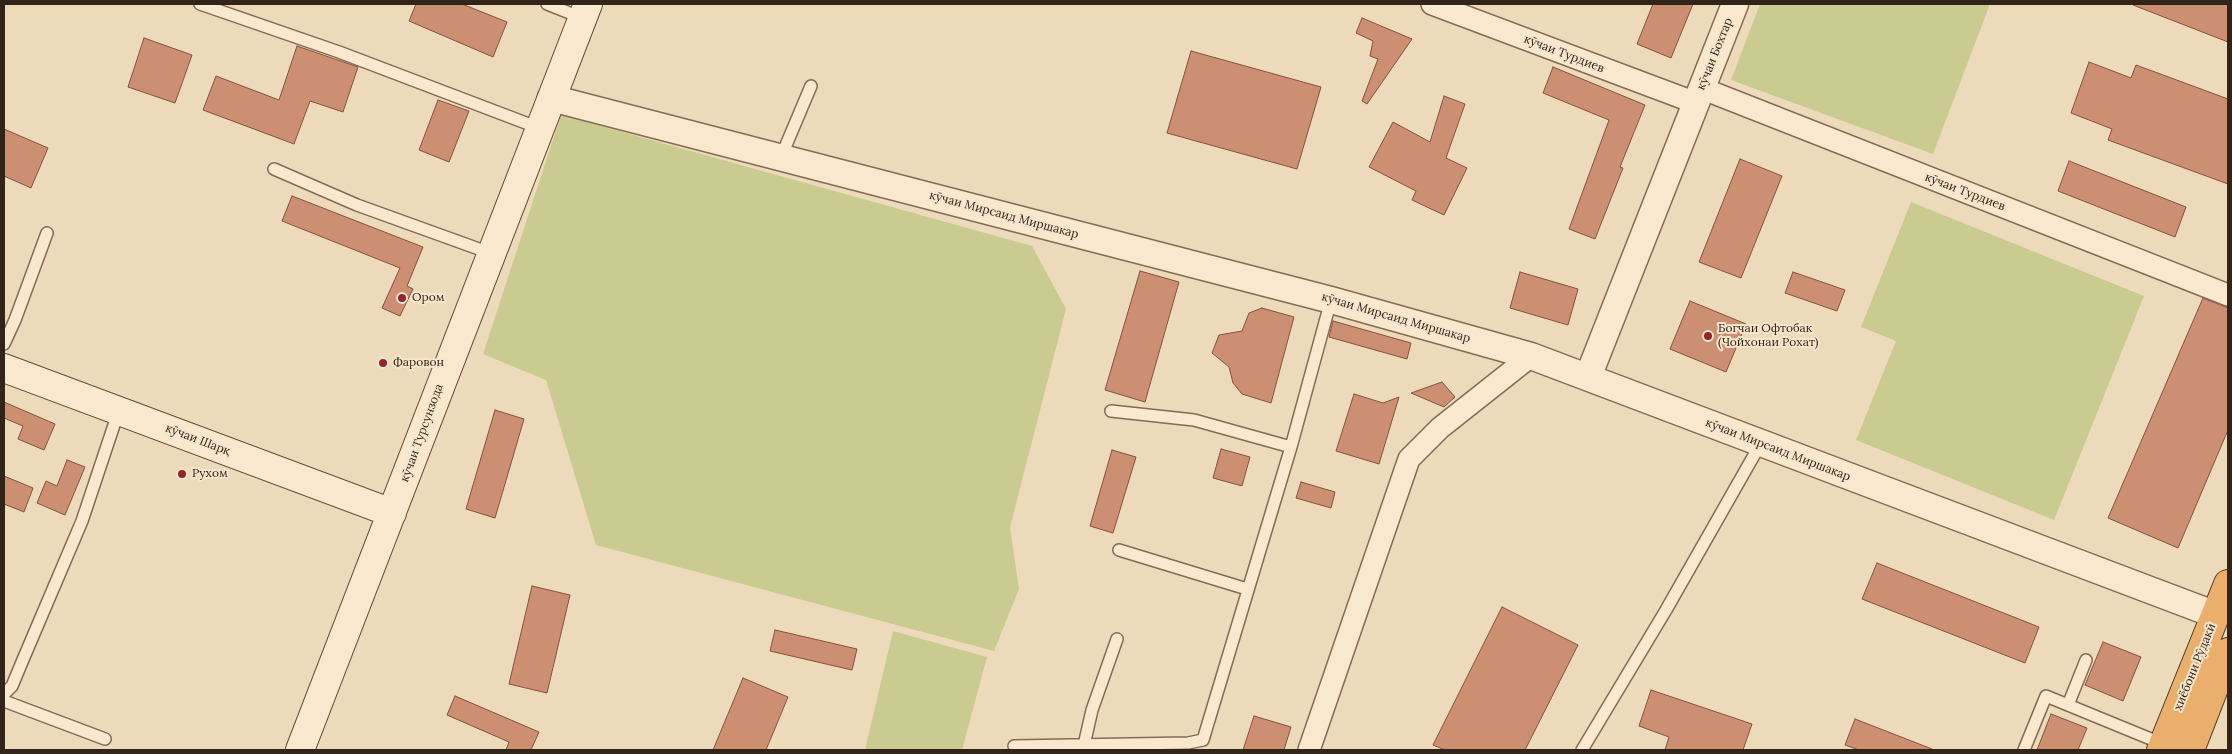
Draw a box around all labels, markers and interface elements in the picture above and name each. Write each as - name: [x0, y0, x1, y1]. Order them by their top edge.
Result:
- street label: кӯчаи Бохтар: [1694, 16, 1736, 92]
- street label: кӯчаи Турдиев: [1522, 32, 1606, 76]
- street label: кӯчаи Турдиев: [1923, 170, 2007, 214]
- street label: кӯчаи Мирсаид Миршакар: [928, 188, 1080, 242]
- street label: кӯчаи Мирсаид Миршакар: [1320, 290, 1472, 346]
- place label: Ором: [412, 291, 445, 305]
- marker: Ором: [396, 292, 408, 304]
- place label: Богчаи Офтобак (Чойхонаи Рохат): [1718, 322, 1819, 350]
- marker: Богчаи Офтобак (Чойхонаи Рохат): [1702, 330, 1714, 342]
- place label: Фаровон: [393, 356, 444, 370]
- marker: Фаровон: [377, 357, 389, 369]
- street label: кӯчаи Турсунзода: [398, 382, 446, 484]
- street label: кӯчаи Мирсаид Миршакар: [1704, 416, 1852, 484]
- street label: кӯчаи Шарқ: [163, 421, 233, 459]
- place label: Рухом: [192, 467, 228, 481]
- marker: Рухом: [176, 468, 188, 480]
- street label: хиёбони Рӯдакӣ: [2171, 621, 2219, 713]

